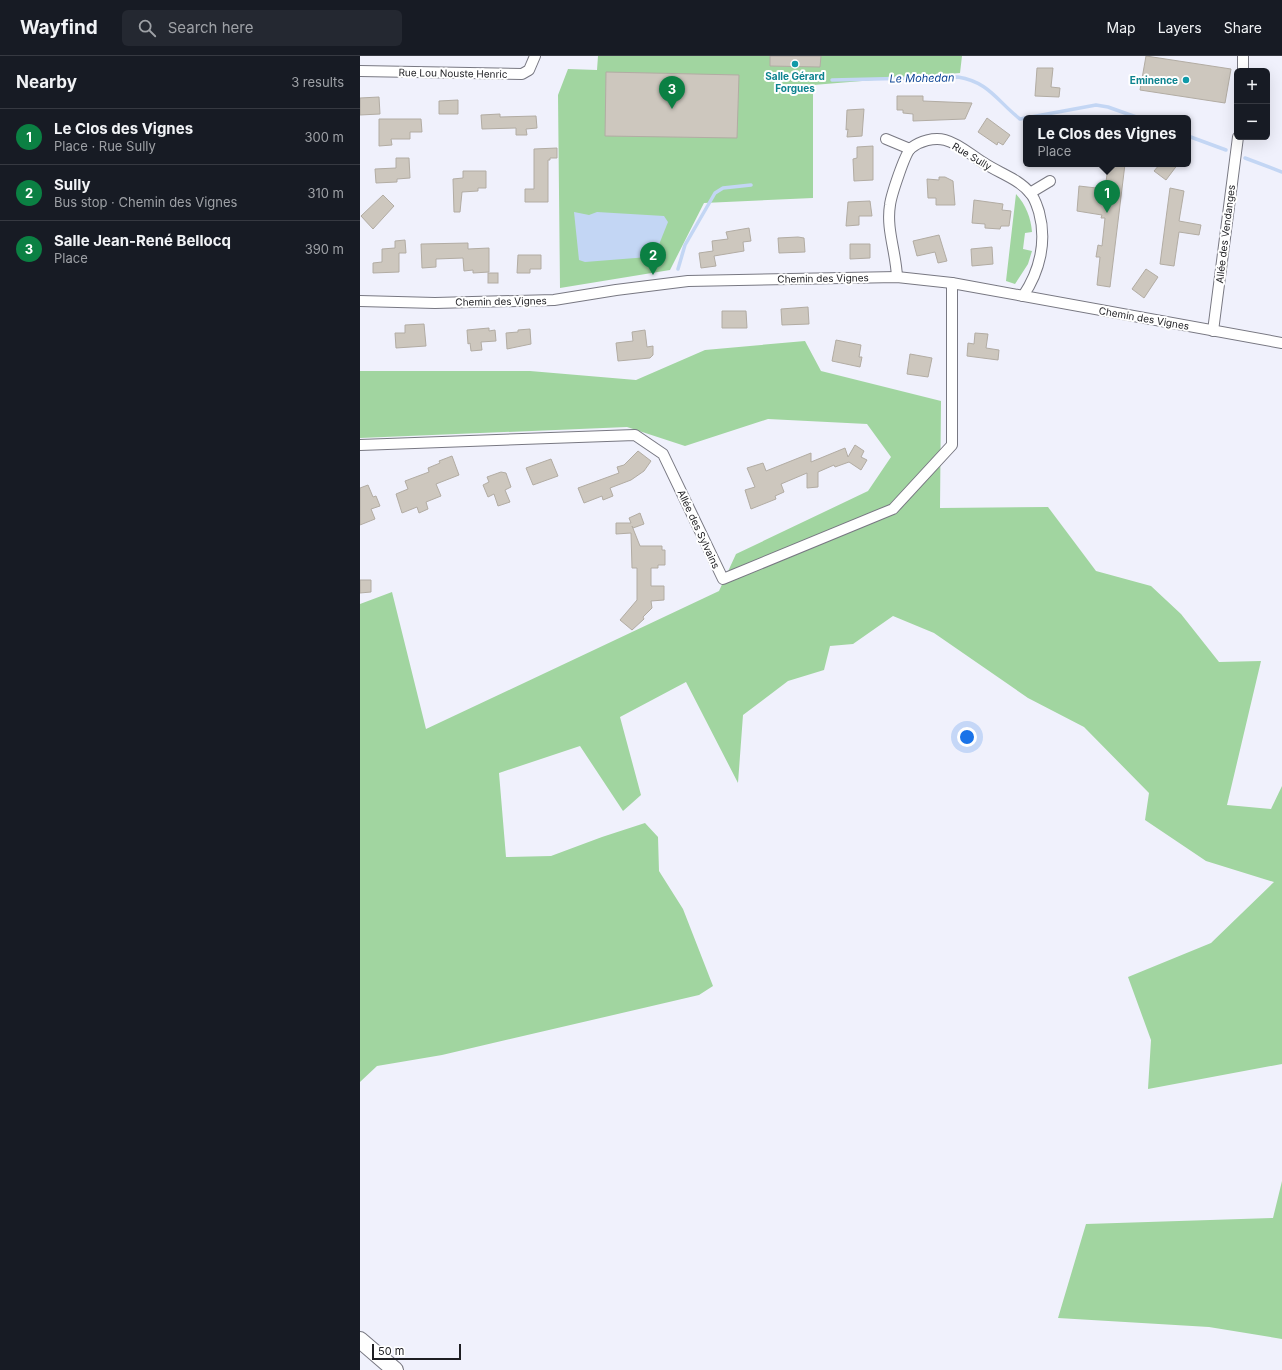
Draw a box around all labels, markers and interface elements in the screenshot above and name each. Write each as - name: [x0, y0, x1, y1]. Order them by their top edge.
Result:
- search box: [122, 10, 402, 46]
- text: Wayfind: [20, 16, 98, 39]
- icon: search: [136, 17, 158, 39]
- text: Search here: [168, 18, 253, 37]
- text: Map: [1107, 19, 1136, 36]
- text: Layers: [1158, 19, 1202, 36]
- text: Share: [1224, 19, 1262, 36]
- marker: Salle Gérard Forgues: [790, 59, 800, 69]
- street label: Rue Lou Nouste Henric: [398, 66, 508, 80]
- map controls: [1234, 68, 1270, 140]
- button: +: [1234, 68, 1270, 104]
- place label: Salle Gérard Forgues: [765, 70, 825, 95]
- water label: Le Mohedan: [889, 70, 955, 86]
- text: Nearby: [16, 72, 77, 92]
- text: 3 results: [291, 74, 344, 90]
- place label: Eminence: [1130, 74, 1178, 86]
- marker: Eminence: [1181, 75, 1191, 85]
- pin: 3: [659, 76, 685, 109]
- button: −: [1234, 104, 1270, 140]
- popup: [1023, 115, 1191, 167]
- text: Le Clos des Vignes: [54, 119, 193, 138]
- text: Le Clos des Vignes: [1037, 124, 1177, 143]
- text: 1: [26, 129, 32, 145]
- text: 300 m: [305, 129, 344, 145]
- text: Place · Rue Sully: [54, 138, 156, 154]
- street label: Rue Sully: [950, 140, 994, 173]
- text: Place: [1037, 143, 1071, 159]
- text: Sully: [54, 175, 90, 194]
- pin: 1: [1094, 180, 1120, 213]
- street label: Allée des Vendanges: [1213, 184, 1237, 284]
- text: 2: [25, 185, 33, 201]
- text: 310 m: [307, 185, 344, 201]
- text: Bus stop · Chemin des Vignes: [54, 194, 237, 210]
- text: Salle Jean-René Bellocq: [54, 231, 231, 250]
- text: 3: [25, 241, 33, 257]
- text: 390 m: [305, 241, 344, 257]
- pin: 2: [640, 242, 666, 275]
- text: Place: [54, 250, 88, 266]
- street label: Chemin des Vignes: [777, 271, 869, 285]
- street label: Chemin des Vignes: [455, 294, 547, 308]
- street label: Chemin des Vignes: [1098, 304, 1190, 332]
- street label: Allée des Sylvains: [675, 488, 723, 570]
- your location: [957, 727, 977, 747]
- scale bar: [372, 1342, 461, 1361]
- text: 50 m: [378, 1344, 404, 1358]

